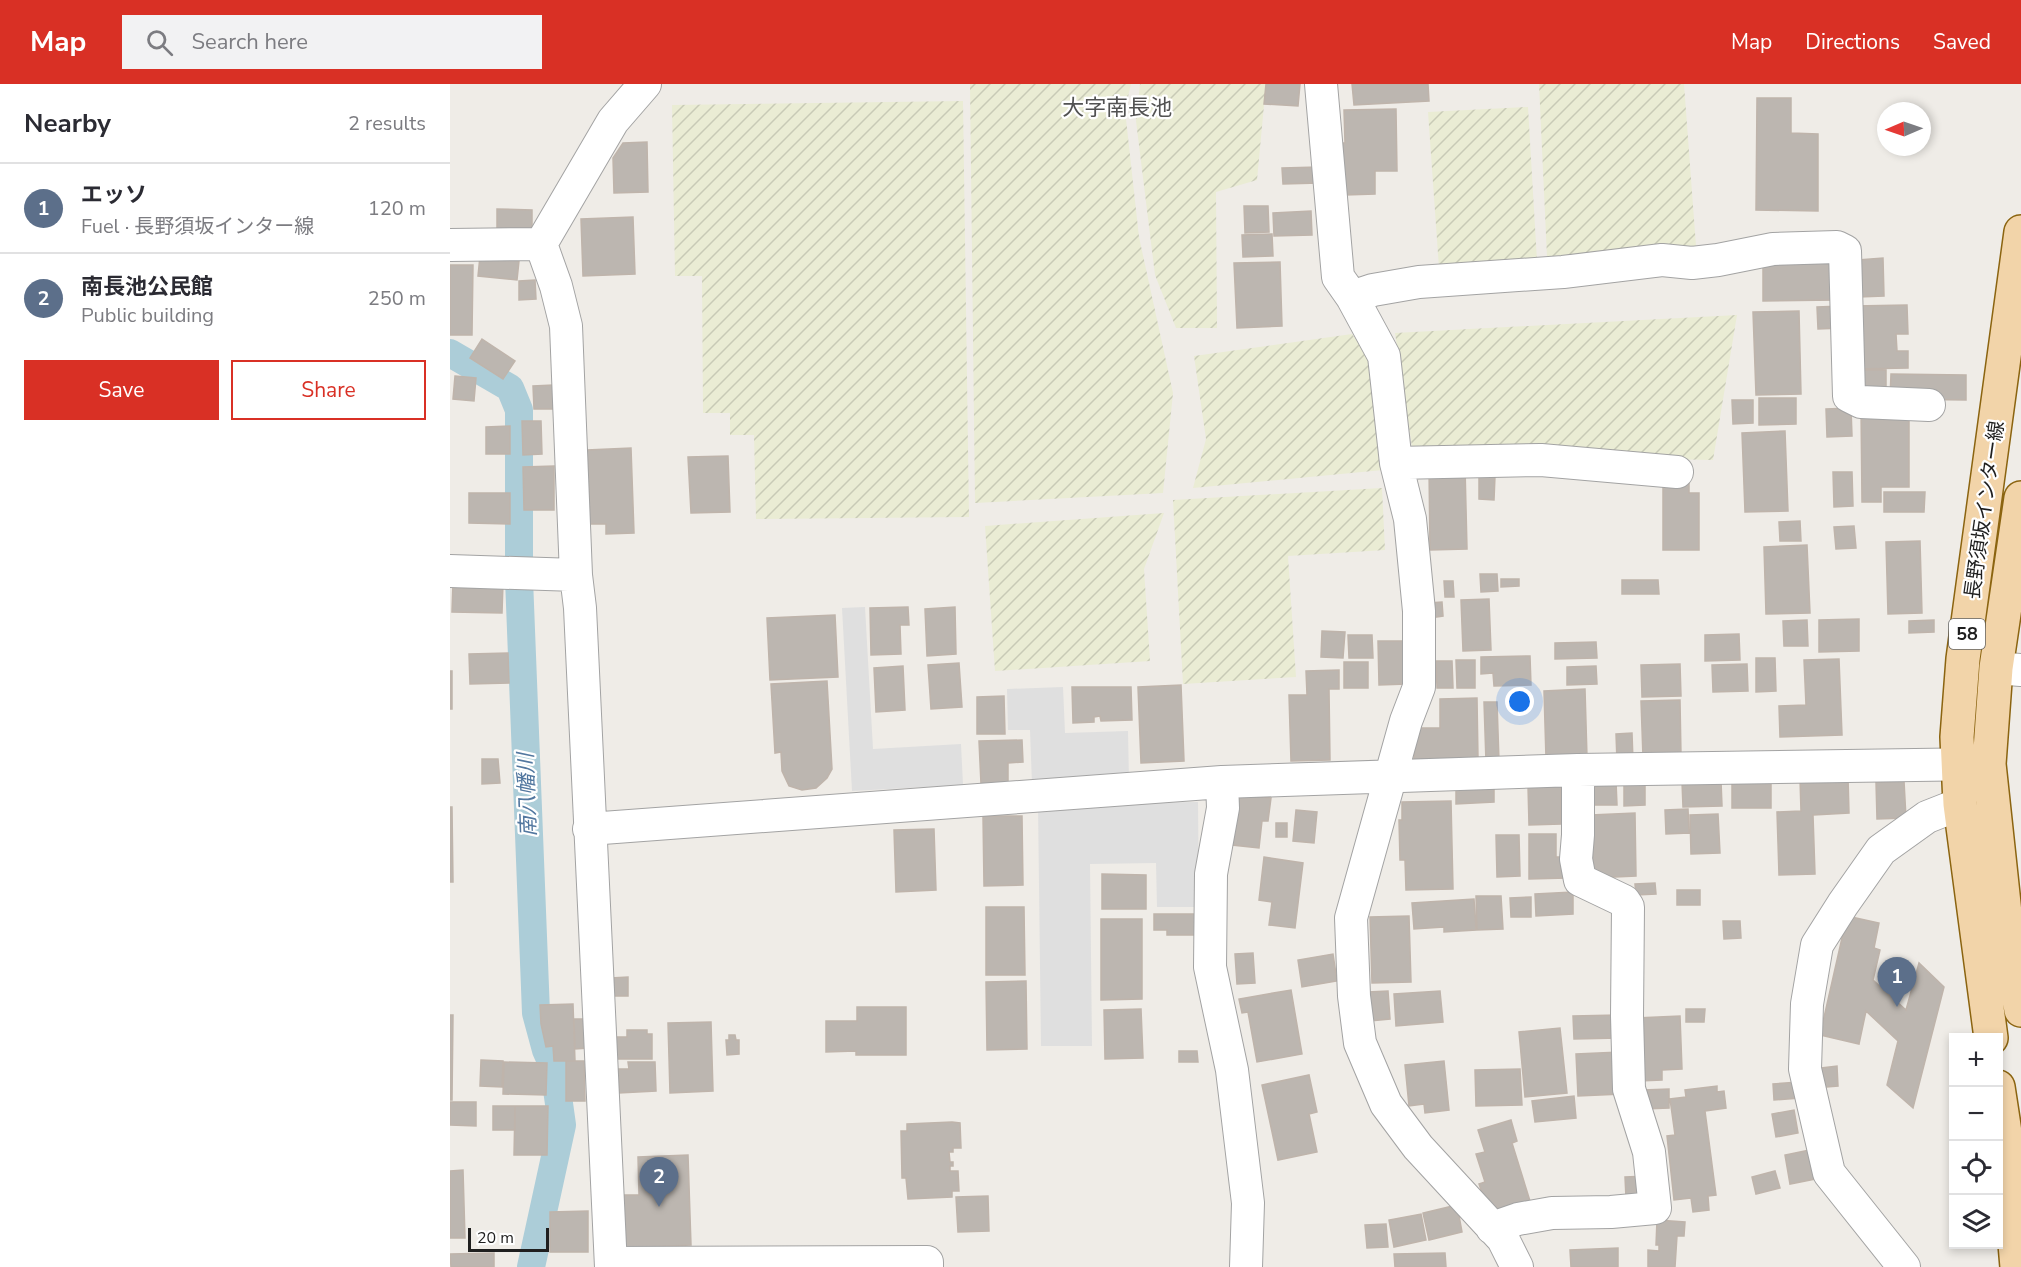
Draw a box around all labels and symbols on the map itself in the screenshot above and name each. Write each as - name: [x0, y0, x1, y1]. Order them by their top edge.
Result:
- district label: 大字南長池: [1062, 93, 1172, 123]
- north arrow: [1877, 102, 1931, 156]
- street label: 長野須坂インター線: [1959, 419, 2010, 601]
- road number: 58: [1949, 619, 1985, 649]
- your location: [1505, 687, 1534, 716]
- water label: 南八幡川: [511, 751, 542, 837]
- pin: 1: [1878, 958, 1916, 1007]
- pin: 2: [640, 1158, 678, 1207]
- scale bar: [468, 1225, 549, 1252]

